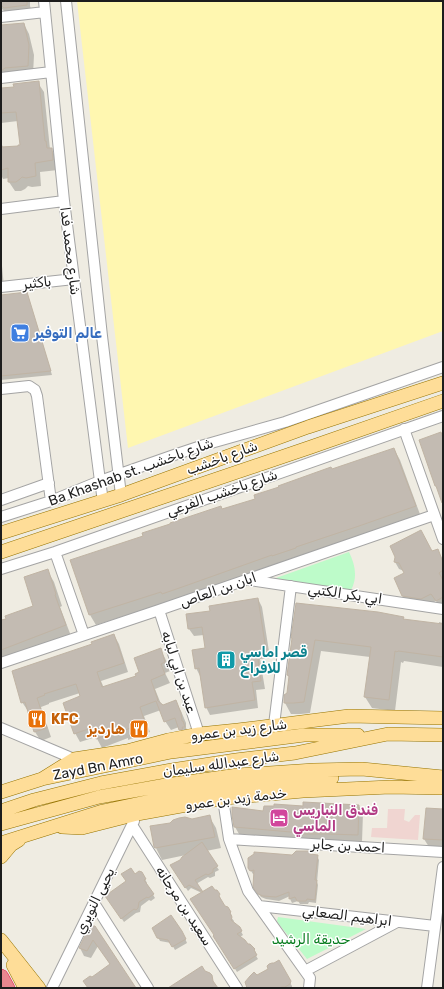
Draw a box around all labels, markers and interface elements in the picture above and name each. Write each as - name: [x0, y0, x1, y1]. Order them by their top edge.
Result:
- street label: شارع محمد فدا: [54, 206, 84, 296]
- street label: باكثير: [21, 273, 52, 293]
- supermarket icon: عالم التوفير: [9, 322, 31, 344]
- place label: عالم التوفير: [33, 325, 102, 342]
- street label: Ba Khashab st. شارع باخشب: [46, 434, 217, 512]
- street label: شارع باخشب: [184, 437, 261, 481]
- street label: شارع باخشب الفرعي: [164, 466, 280, 522]
- street label: ابان بن العاص: [177, 569, 259, 611]
- street label: ابي بكر الكتبي: [306, 580, 383, 610]
- street label: عبد بن ابي لبابه: [156, 629, 200, 716]
- place label: قصر اماسي للافراح: [240, 644, 307, 678]
- building icon: قصر اماسي للافراح: [215, 649, 237, 671]
- restaurant icon: KFC: [26, 708, 48, 730]
- place label: KFC: [51, 711, 79, 728]
- street label: شارع زيد بن عمرو: [190, 716, 288, 746]
- restaurant icon: هارديز: [128, 718, 150, 740]
- place label: هارديز: [86, 721, 125, 738]
- street label: شارع عبدالله سليمان: [162, 747, 281, 783]
- street label: Zayd Bn Amro: [52, 750, 144, 784]
- street label: خدمة زيد بن عمرو: [184, 784, 288, 814]
- place label: فندق النباريس الماسي: [293, 802, 378, 837]
- hotel icon: فندق النباريس الماسي: [268, 807, 290, 829]
- street label: احمد بن جابر: [310, 836, 385, 856]
- street label: سعيد بن مرجانه: [152, 863, 216, 949]
- street label: يحيى النويري: [72, 865, 119, 937]
- street label: ابراهيم الصعابي: [301, 902, 393, 932]
- park label: حديقة الرشيد: [272, 931, 351, 948]

